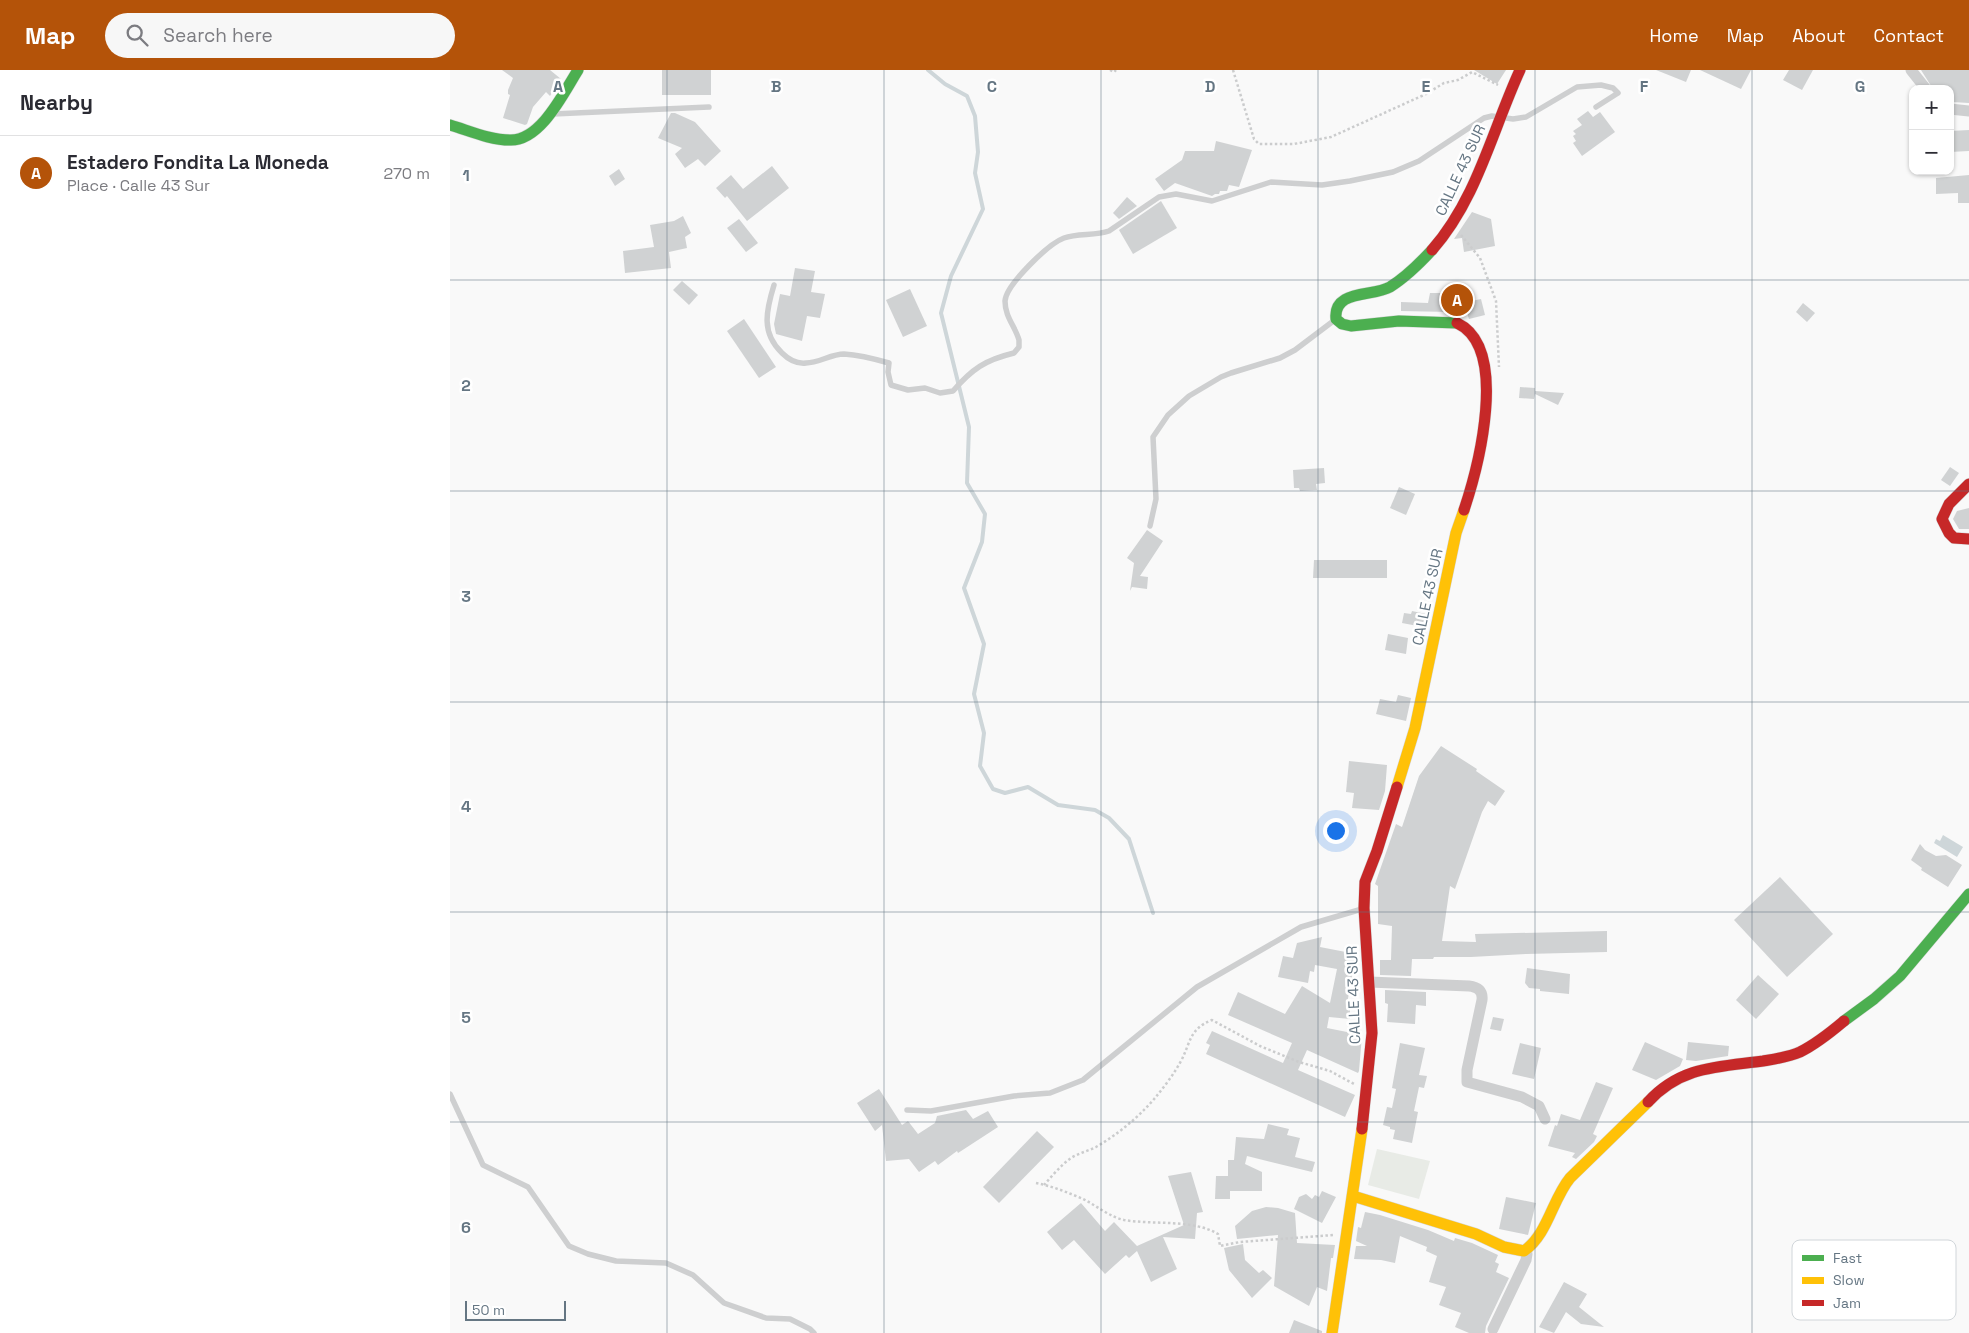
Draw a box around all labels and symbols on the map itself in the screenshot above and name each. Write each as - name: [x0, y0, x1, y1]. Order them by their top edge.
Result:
- text: A: [553, 76, 563, 97]
- text: B: [771, 76, 781, 97]
- text: C: [987, 76, 997, 97]
- text: D: [1205, 76, 1215, 97]
- text: E: [1422, 76, 1431, 97]
- text: F: [1640, 76, 1649, 97]
- text: G: [1855, 76, 1865, 97]
- street label: CALLE 43 SUR: [1431, 121, 1489, 219]
- text: 1: [462, 165, 470, 186]
- pin: A: [1441, 281, 1473, 319]
- text: 2: [461, 375, 471, 396]
- street label: CALLE 43 SUR: [1407, 547, 1447, 647]
- text: 3: [461, 586, 471, 607]
- text: 4: [461, 796, 471, 817]
- your location: [1323, 818, 1349, 844]
- street label: CALLE 43 SUR: [1342, 945, 1364, 1045]
- text: 5: [461, 1007, 471, 1028]
- text: 6: [461, 1217, 471, 1238]
- legend: [1792, 1240, 1956, 1320]
- text: Fast: [1833, 1249, 1862, 1267]
- text: Slow: [1833, 1271, 1865, 1289]
- text: Jam: [1833, 1294, 1861, 1312]
- scale bar: [465, 1298, 566, 1321]

